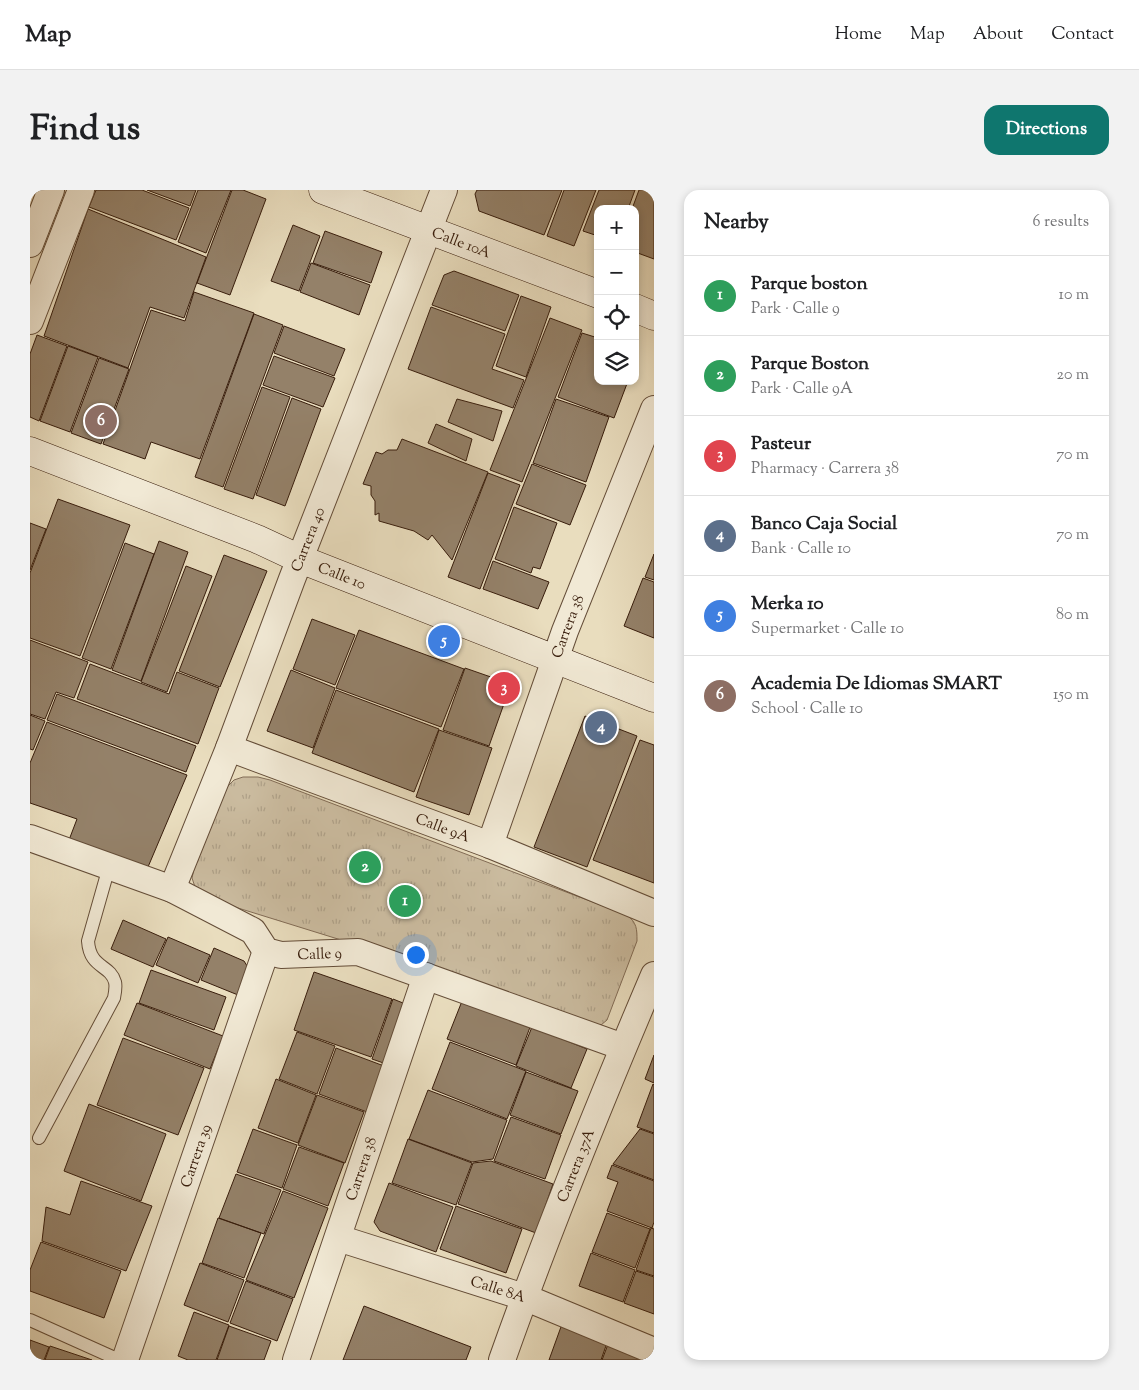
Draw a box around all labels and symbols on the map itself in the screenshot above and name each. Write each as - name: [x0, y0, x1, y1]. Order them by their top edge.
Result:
- street label: Calle 10A: [428, 223, 493, 264]
- pin: 6: [85, 402, 117, 440]
- street label: Carrera 40: [287, 504, 331, 575]
- street label: Calle 10: [314, 558, 369, 596]
- street label: Carrera 38: [547, 592, 590, 661]
- pin: 5: [428, 622, 460, 660]
- pin: 3: [488, 669, 520, 707]
- pin: 4: [585, 708, 617, 746]
- street label: Calle 9A: [412, 809, 472, 849]
- pin: 2: [349, 848, 381, 886]
- pin: 1: [389, 882, 421, 920]
- your location: [403, 942, 429, 968]
- street label: Calle 9: [297, 944, 342, 966]
- street label: Carrera 39: [176, 1122, 217, 1191]
- street label: Carrera 37A: [553, 1126, 601, 1206]
- street label: Carrera 38: [342, 1134, 383, 1204]
- street label: Calle 8A: [467, 1272, 528, 1309]

